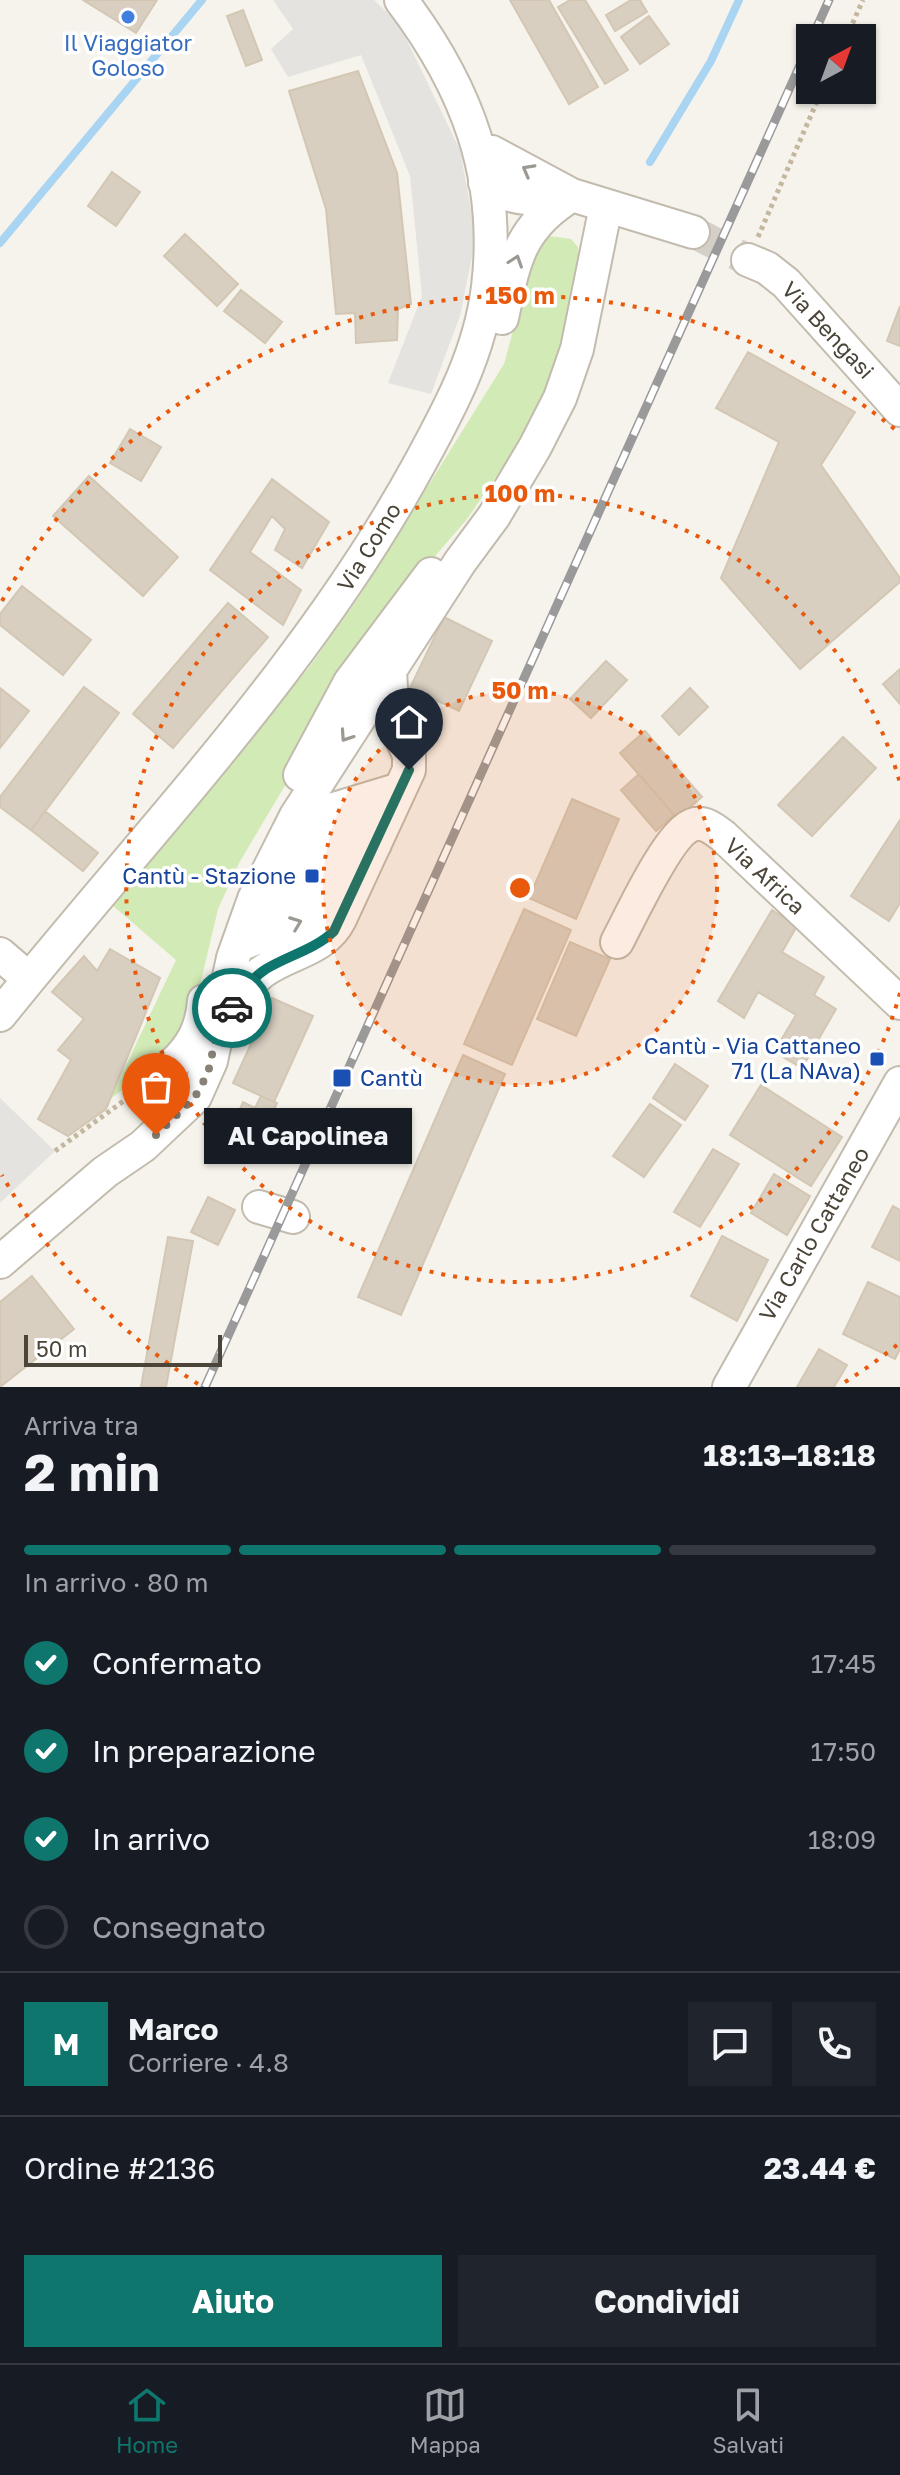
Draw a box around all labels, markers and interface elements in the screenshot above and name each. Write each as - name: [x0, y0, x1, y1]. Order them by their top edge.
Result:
- marker: Il Viaggiator Goloso: [119, 8, 137, 26]
- north arrow: [796, 24, 876, 104]
- map controls: [796, 24, 876, 104]
- place label: Il Viaggiator Goloso: [64, 29, 193, 81]
- one-way arrow: [522, 164, 536, 180]
- one-way arrow: [506, 255, 522, 269]
- street label: Via Bengasi: [777, 275, 880, 384]
- text: 150 m: [485, 280, 555, 309]
- text: 100 m: [485, 478, 555, 507]
- street label: Via Como: [331, 497, 406, 596]
- text: 50 m: [491, 675, 549, 704]
- pin: [375, 688, 443, 770]
- icon: home: [387, 700, 431, 744]
- one-way arrow: [341, 728, 356, 742]
- street label: Via Africa: [720, 832, 811, 920]
- place label: Cantù - Stazione: [122, 862, 296, 889]
- marker: Cantù - Stazione: [303, 867, 321, 885]
- centre of rings: [506, 874, 534, 902]
- one-way arrow: [288, 916, 302, 933]
- courier: [192, 968, 272, 1048]
- icon: car: [210, 986, 254, 1030]
- place label: Cantù - Via Cattaneo 71 (La NAva): [644, 1032, 861, 1084]
- marker: Cantù - Via Cattaneo 71 (La NAva): [868, 1050, 886, 1068]
- pin: [122, 1053, 190, 1135]
- place label: Cantù: [360, 1064, 423, 1091]
- icon: bag: [134, 1065, 178, 1109]
- marker: Cantù: [331, 1067, 353, 1089]
- callout: Al Capolinea: [204, 1107, 412, 1163]
- text: Al Capolinea: [228, 1120, 388, 1151]
- street label: Via Carlo Cattaneo: [753, 1142, 874, 1326]
- scale bar: [24, 1331, 222, 1367]
- text: 50 m: [36, 1335, 87, 1362]
- text: Arriva tra: [24, 1410, 139, 1441]
- text: 18:13–18:18: [703, 1437, 876, 1473]
- text: 2 min: [24, 1440, 160, 1502]
- text: In arrivo · 80 m: [24, 1567, 209, 1598]
- icon: check: [24, 1641, 68, 1685]
- text: Confermato: [92, 1645, 262, 1681]
- text: 17:45: [811, 1648, 876, 1679]
- icon: check: [24, 1729, 68, 1773]
- text: In preparazione: [92, 1733, 316, 1769]
- text: 17:50: [811, 1736, 876, 1767]
- icon: check: [24, 1817, 68, 1861]
- text: In arrivo: [92, 1821, 210, 1857]
- text: 18:09: [808, 1824, 876, 1855]
- text: Consegnato: [92, 1909, 266, 1945]
- button: chat: [688, 2002, 772, 2086]
- button: phone: [792, 2002, 876, 2086]
- text: Marco: [128, 2011, 219, 2047]
- text: M: [53, 2026, 79, 2062]
- text: Corriere · 4.8: [128, 2047, 289, 2078]
- text: Ordine #2136: [24, 2150, 216, 2186]
- text: 23.44 €: [764, 2150, 876, 2186]
- button: Aiuto: [24, 2255, 442, 2347]
- button: Condividi: [458, 2255, 876, 2347]
- tab: Home: [116, 2383, 178, 2458]
- tab: Mappa: [410, 2383, 481, 2458]
- tab: Salvati: [712, 2383, 784, 2458]

